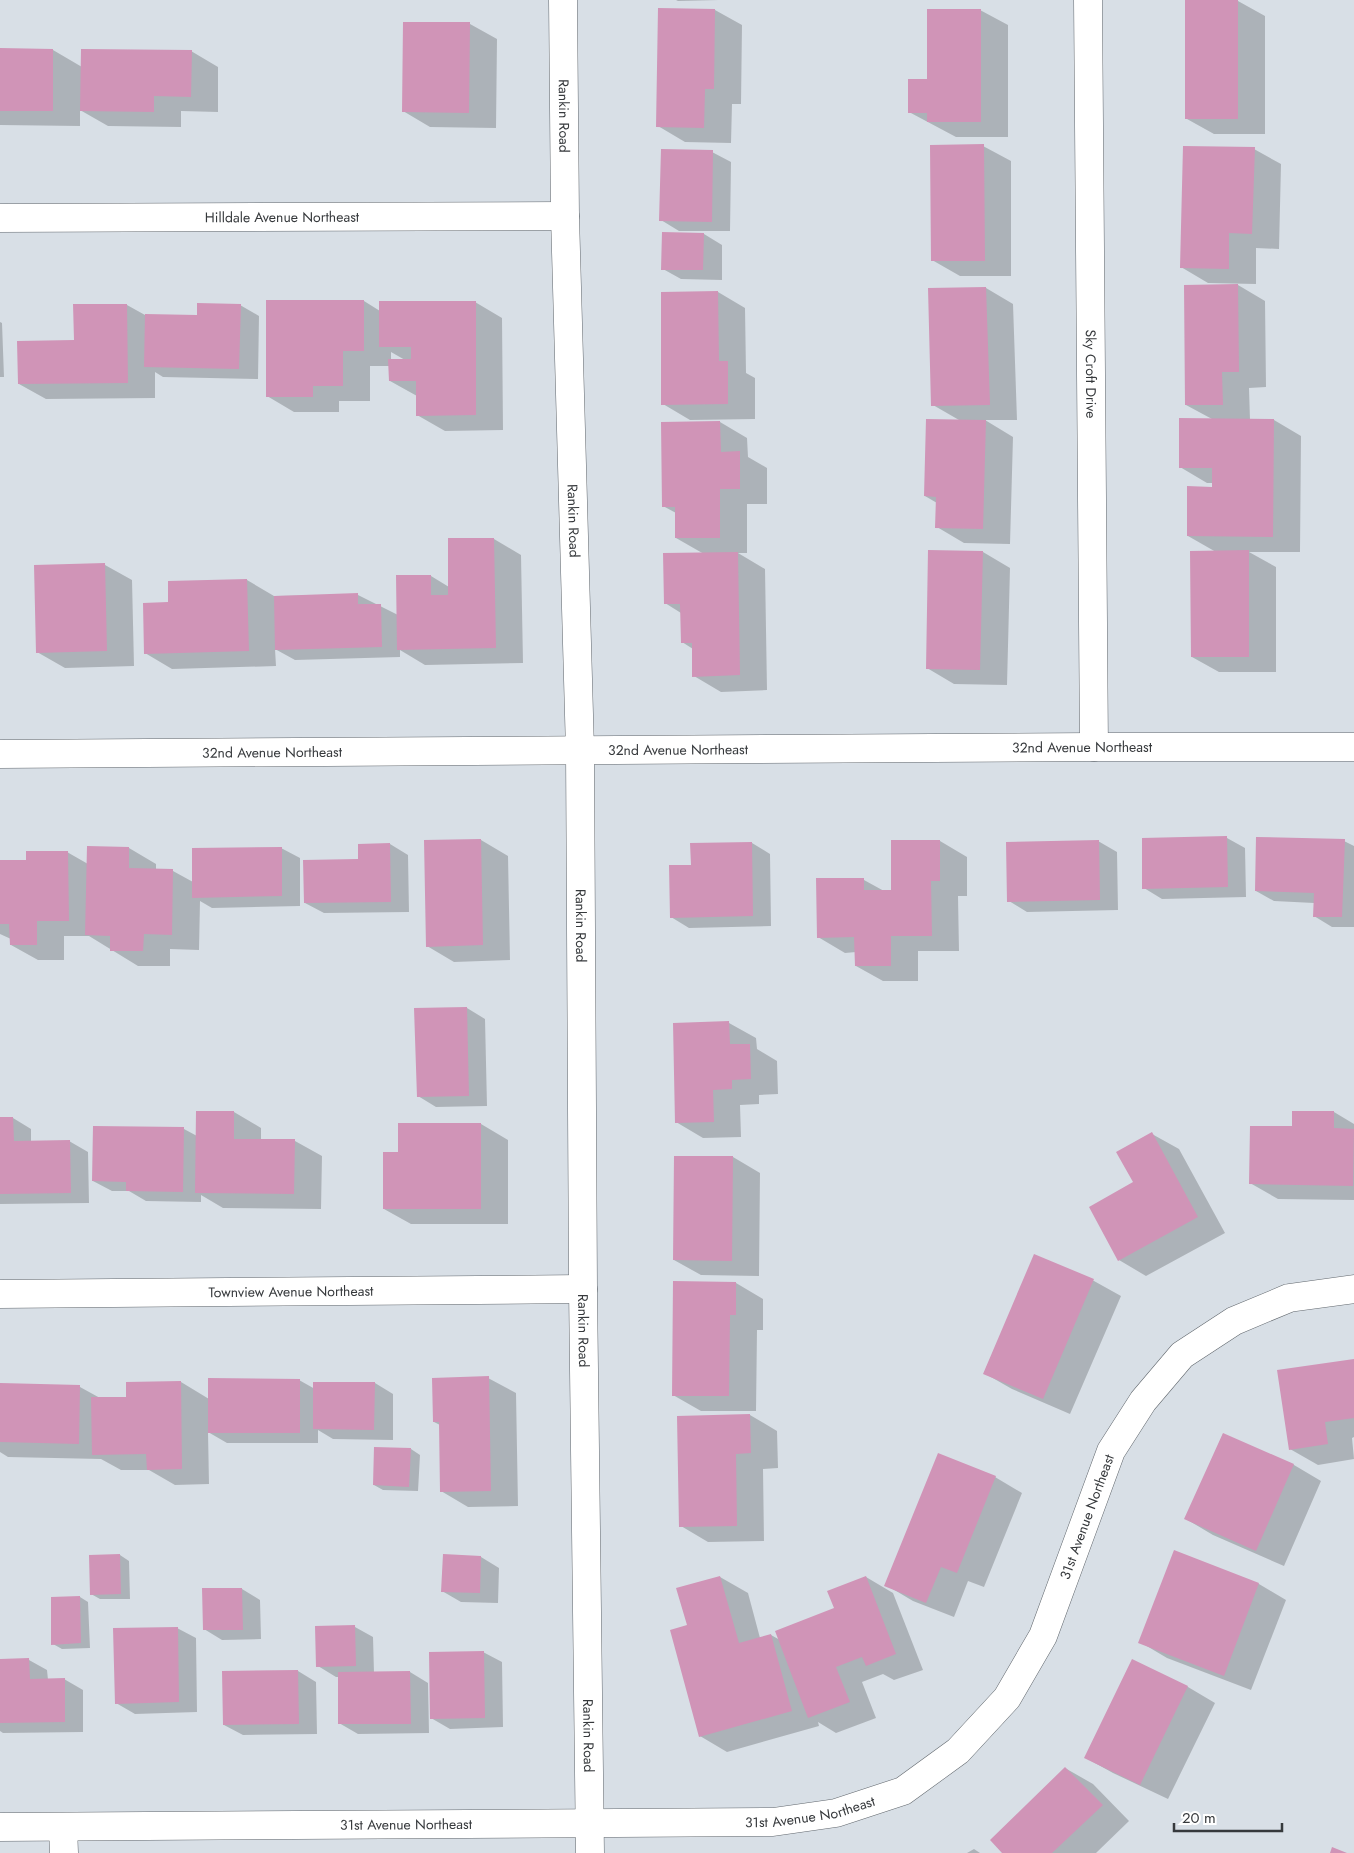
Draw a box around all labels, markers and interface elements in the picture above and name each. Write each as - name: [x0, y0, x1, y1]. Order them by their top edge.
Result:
- street label: Rankin Road: [554, 79, 574, 153]
- street label: Hilldale Avenue Northeast: [205, 207, 360, 227]
- street label: Sky Croft Drive: [1081, 329, 1101, 419]
- street label: Rankin Road: [563, 484, 585, 558]
- street label: 32nd Avenue Northeast: [1012, 737, 1153, 758]
- street label: 32nd Avenue Northeast: [608, 739, 749, 760]
- street label: 32nd Avenue Northeast: [202, 742, 343, 763]
- street label: Rankin Road: [571, 889, 591, 963]
- street label: Townview Avenue Northeast: [208, 1281, 374, 1302]
- street label: Rankin Road: [573, 1294, 594, 1368]
- street label: 31st Avenue Northeast: [1055, 1451, 1119, 1582]
- street label: Rankin Road: [578, 1699, 599, 1773]
- street label: 31st Avenue Northeast: [745, 1791, 878, 1832]
- scale bar: [1174, 1800, 1282, 1832]
- text: 20 m: [1182, 1807, 1216, 1829]
- street label: 31st Avenue Northeast: [340, 1814, 473, 1835]

